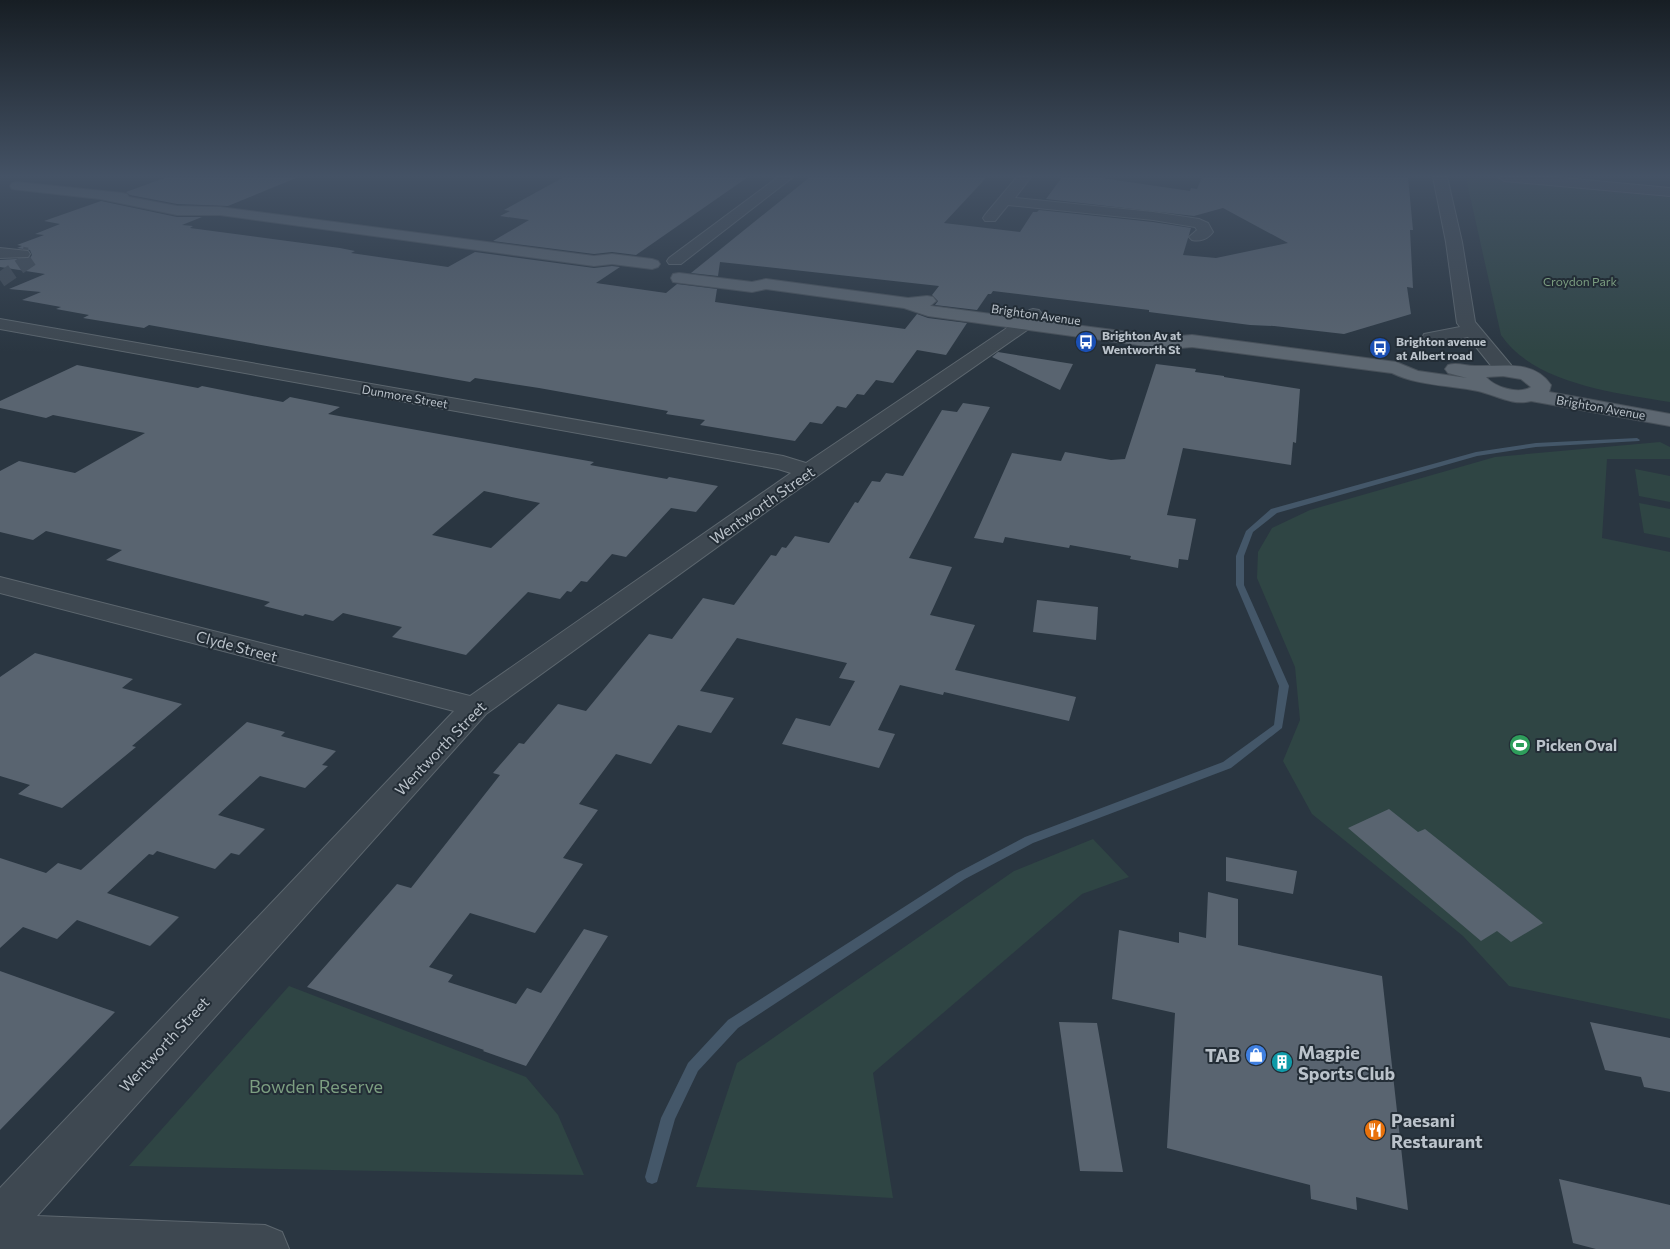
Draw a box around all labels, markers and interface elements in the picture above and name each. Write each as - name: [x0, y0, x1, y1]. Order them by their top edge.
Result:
- park label: Croydon Park: [1543, 274, 1618, 288]
- street label: Brighton Avenue: [990, 301, 1082, 327]
- place label: Brighton Av at Wentworth St: [1102, 328, 1181, 356]
- bus stop icon: Brighton Av at Wentworth St: [1074, 330, 1098, 354]
- place label: Brighton avenue at Albert road: [1396, 334, 1486, 362]
- bus stop icon: Brighton avenue at Albert road: [1368, 336, 1392, 360]
- street label: Dunmore Street: [361, 382, 449, 410]
- street label: Brighton Avenue: [1555, 392, 1647, 422]
- street label: Wentworth Street: [706, 462, 818, 548]
- street label: Clyde Street: [194, 626, 280, 666]
- street label: Wentworth Street: [391, 697, 489, 799]
- sports icon: Picken Oval: [1508, 733, 1532, 757]
- place label: Picken Oval: [1536, 736, 1617, 754]
- street label: Wentworth Street: [115, 993, 213, 1095]
- place label: Magpie Sports Club: [1298, 1041, 1396, 1084]
- shop icon: TAB: [1244, 1043, 1268, 1067]
- place label: TAB: [1205, 1044, 1240, 1066]
- building icon: Magpie Sports Club: [1270, 1050, 1294, 1074]
- park label: Bowden Reserve: [249, 1075, 383, 1097]
- place label: Paesani Restaurant: [1391, 1109, 1483, 1152]
- restaurant icon: Paesani Restaurant: [1363, 1118, 1387, 1142]

